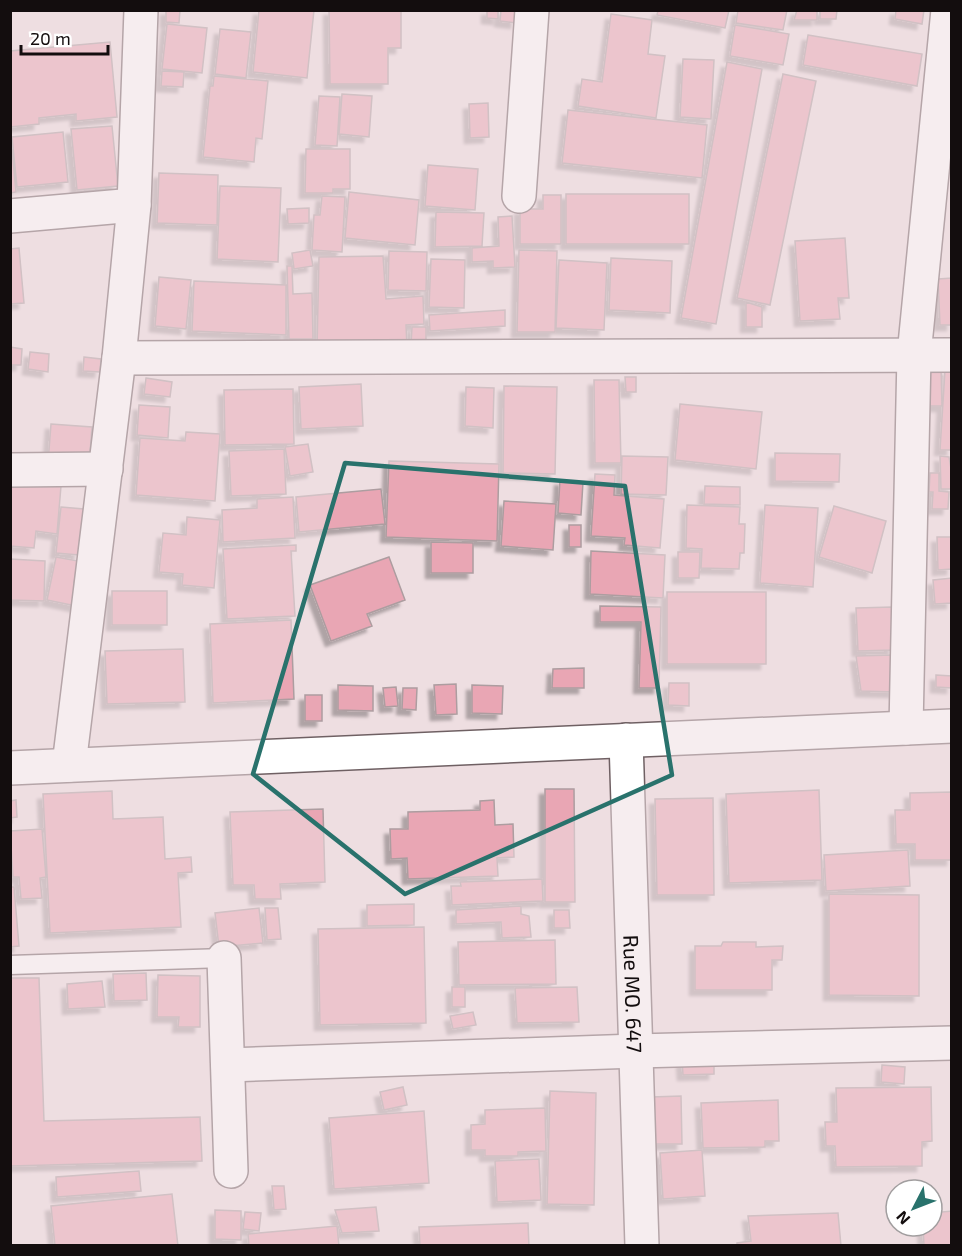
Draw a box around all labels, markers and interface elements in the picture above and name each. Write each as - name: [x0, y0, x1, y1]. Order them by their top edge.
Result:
- scale bar: [21, 18, 108, 56]
- text: 20 m: [30, 27, 71, 49]
- street label: Rue MO. 647: [620, 934, 648, 1054]
- north arrow: [884, 1178, 944, 1238]
- text: N: [892, 1208, 913, 1229]

